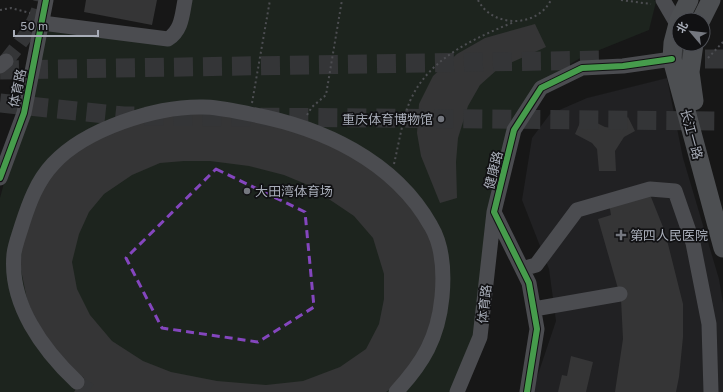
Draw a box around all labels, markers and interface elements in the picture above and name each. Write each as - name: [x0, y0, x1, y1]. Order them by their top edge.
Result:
- scale bar: [14, 12, 98, 38]
- north arrow: [671, 12, 711, 52]
- text: 50 m: [20, 19, 48, 35]
- text: 北: [674, 20, 692, 36]
- street label: 体育路: [6, 67, 31, 109]
- street label: 长江一路: [676, 107, 705, 162]
- place label: 重庆体育博物馆: [342, 112, 433, 129]
- marker: 重庆体育博物馆: [436, 114, 446, 124]
- street label: 健康路: [481, 149, 507, 191]
- place label: 大田湾体育场: [255, 184, 333, 201]
- marker: 大田湾体育场: [242, 186, 252, 196]
- marker: 第四人民医院: [615, 229, 627, 241]
- place label: 第四人民医院: [630, 229, 708, 245]
- street label: 体育路: [475, 284, 496, 324]

